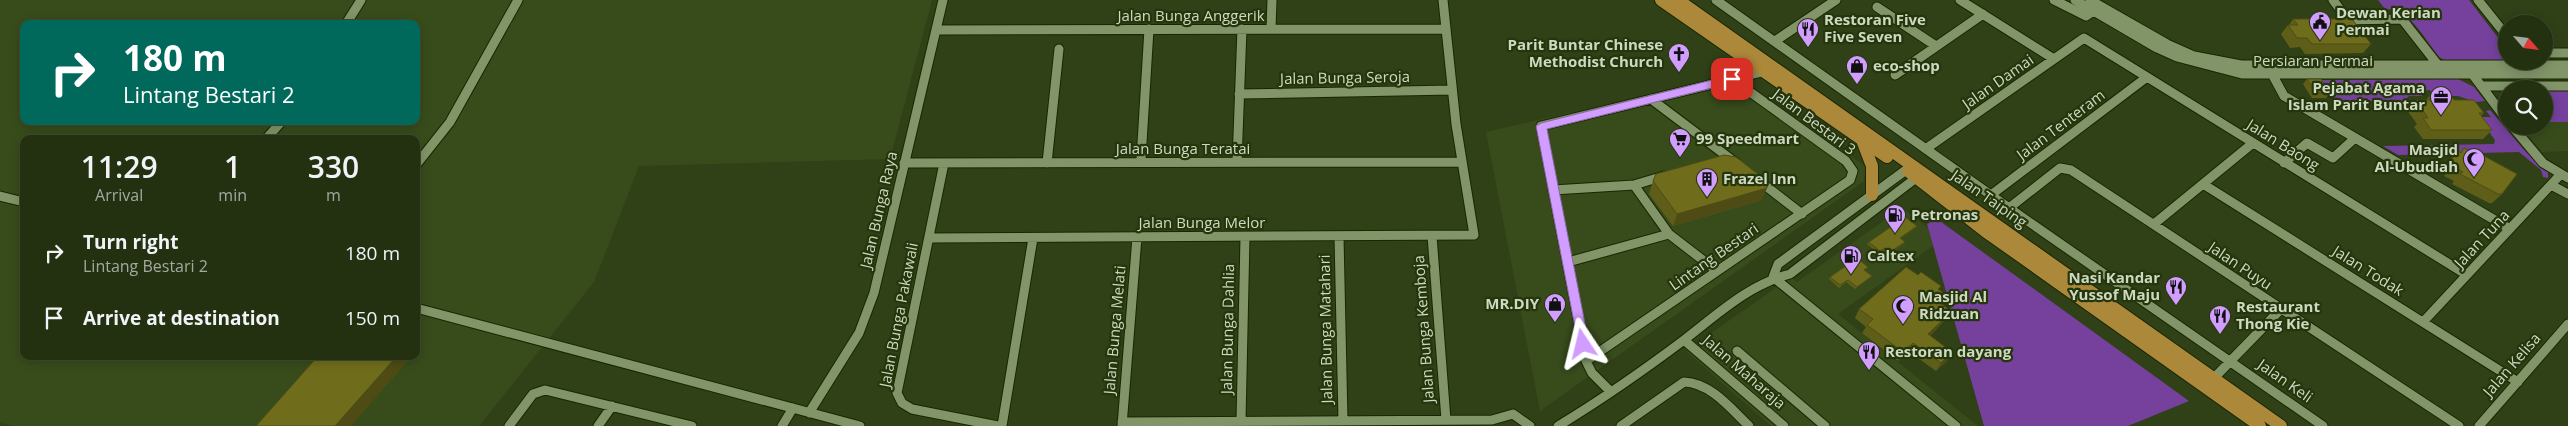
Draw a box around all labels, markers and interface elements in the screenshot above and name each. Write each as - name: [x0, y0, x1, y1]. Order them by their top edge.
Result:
- place label: Dewan Kerian Permai: [2336, 2, 2441, 39]
- street label: Jalan Bunga Anggerik: [1115, 5, 1265, 25]
- place label: Restoran Five Five Seven: [1824, 9, 1926, 46]
- public building icon: Dewan Kerian Permai: [2308, 10, 2332, 41]
- north arrow: [2498, 15, 2552, 70]
- map controls: [2498, 15, 2553, 135]
- restaurant icon: Restoran Five Five Seven: [1796, 17, 1820, 48]
- text: 180 m: [123, 34, 227, 81]
- place label: Parit Buntar Chinese Methodist Church: [1508, 34, 1663, 71]
- icon: right: [40, 40, 105, 105]
- church icon: Parit Buntar Chinese Methodist Church: [1667, 42, 1691, 73]
- street label: Jalan Damai: [1956, 49, 2037, 114]
- street label: Persiaran Permai: [2253, 50, 2373, 70]
- shop icon: eco-shop: [1845, 54, 1869, 85]
- place label: eco-shop: [1873, 55, 1940, 75]
- pin: [1711, 58, 1753, 100]
- icon: arrive: [1718, 65, 1746, 93]
- street label: Jalan Bunga Seroja: [1278, 66, 1410, 88]
- place label: Pejabat Agama Islam Parit Buntar: [2288, 77, 2425, 114]
- text: Lintang Bestari 2: [123, 79, 295, 109]
- button: search: [2498, 80, 2553, 135]
- street label: Jalan Bestari 3: [1767, 82, 1860, 159]
- street label: Jalan Tenteram: [2011, 84, 2109, 165]
- office icon: Pejabat Agama Islam Parit Buntar: [2429, 85, 2453, 116]
- street label: Jalan Baong: [2242, 113, 2324, 174]
- supermarket icon: 99 Speedmart: [1668, 127, 1692, 158]
- place label: 99 Speedmart: [1696, 128, 1800, 148]
- street label: Jalan Bunga Teratai: [1114, 138, 1250, 158]
- place label: Masjid Al-Ubudiah: [2375, 139, 2458, 176]
- text: 11:29: [81, 146, 158, 187]
- text: 1: [224, 146, 241, 187]
- text: 330: [308, 146, 359, 187]
- mosque icon: Masjid Al-Ubudiah: [2462, 147, 2486, 178]
- street label: Jalan Bunga Raya: [854, 149, 901, 272]
- street label: Jalan Taiping: [1946, 164, 2031, 232]
- building icon: Frazel Inn: [1695, 167, 1719, 198]
- place label: Frazel Inn: [1723, 168, 1796, 188]
- text: Arrival: [95, 184, 143, 206]
- text: min: [218, 184, 247, 206]
- text: m: [326, 184, 341, 206]
- fuel station icon: Petronas: [1883, 203, 1907, 234]
- place label: Petronas: [1911, 204, 1978, 224]
- street label: Jalan Tuna: [2448, 205, 2513, 273]
- street label: Jalan Bunga Melor: [1137, 212, 1265, 232]
- street label: Lintang Bestari: [1665, 218, 1762, 294]
- text: Turn right: [83, 229, 178, 255]
- street label: Jalan Puyu: [2203, 235, 2276, 294]
- icon: right: [40, 239, 68, 267]
- street label: Jalan Todak: [2328, 239, 2408, 300]
- text: 180 m: [345, 240, 400, 266]
- street label: Jalan Bunga Pakawali: [874, 241, 922, 391]
- fuel station icon: Caltex: [1839, 244, 1863, 275]
- place label: Caltex: [1867, 245, 1915, 265]
- street label: Jalan Bunga Matahari: [1314, 254, 1336, 406]
- text: Lintang Bestari 2: [83, 255, 208, 277]
- street label: Jalan Bunga Kemboja: [1408, 255, 1438, 406]
- street label: Jalan Bunga Dahlia: [1216, 264, 1238, 396]
- street label: Jalan Bunga Melati: [1098, 265, 1130, 397]
- place label: Nasi Kandar Yussof Maju: [2069, 267, 2160, 304]
- restaurant icon: Nasi Kandar Yussof Maju: [2164, 275, 2188, 306]
- place label: Masjid Al Ridzuan: [1919, 286, 1987, 323]
- shop icon: MR.DIY: [1543, 292, 1567, 323]
- place label: MR.DIY: [1485, 293, 1540, 313]
- mosque icon: Masjid Al Ridzuan: [1891, 294, 1915, 325]
- place label: Restaurant Thong Kie: [2236, 296, 2320, 333]
- icon: arrive: [40, 304, 68, 332]
- restaurant icon: Restaurant Thong Kie: [2208, 304, 2232, 335]
- text: Arrive at destination: [83, 305, 280, 331]
- text: 150 m: [345, 305, 400, 331]
- position arrow: [1556, 317, 1608, 369]
- street label: Jalan Maharaja: [1698, 328, 1790, 413]
- street label: Jalan Kelisa: [2477, 328, 2544, 402]
- restaurant icon: Restoran dayang: [1857, 340, 1881, 371]
- place label: Restoran dayang: [1885, 341, 2012, 361]
- street label: Jalan Keli: [2252, 353, 2317, 406]

